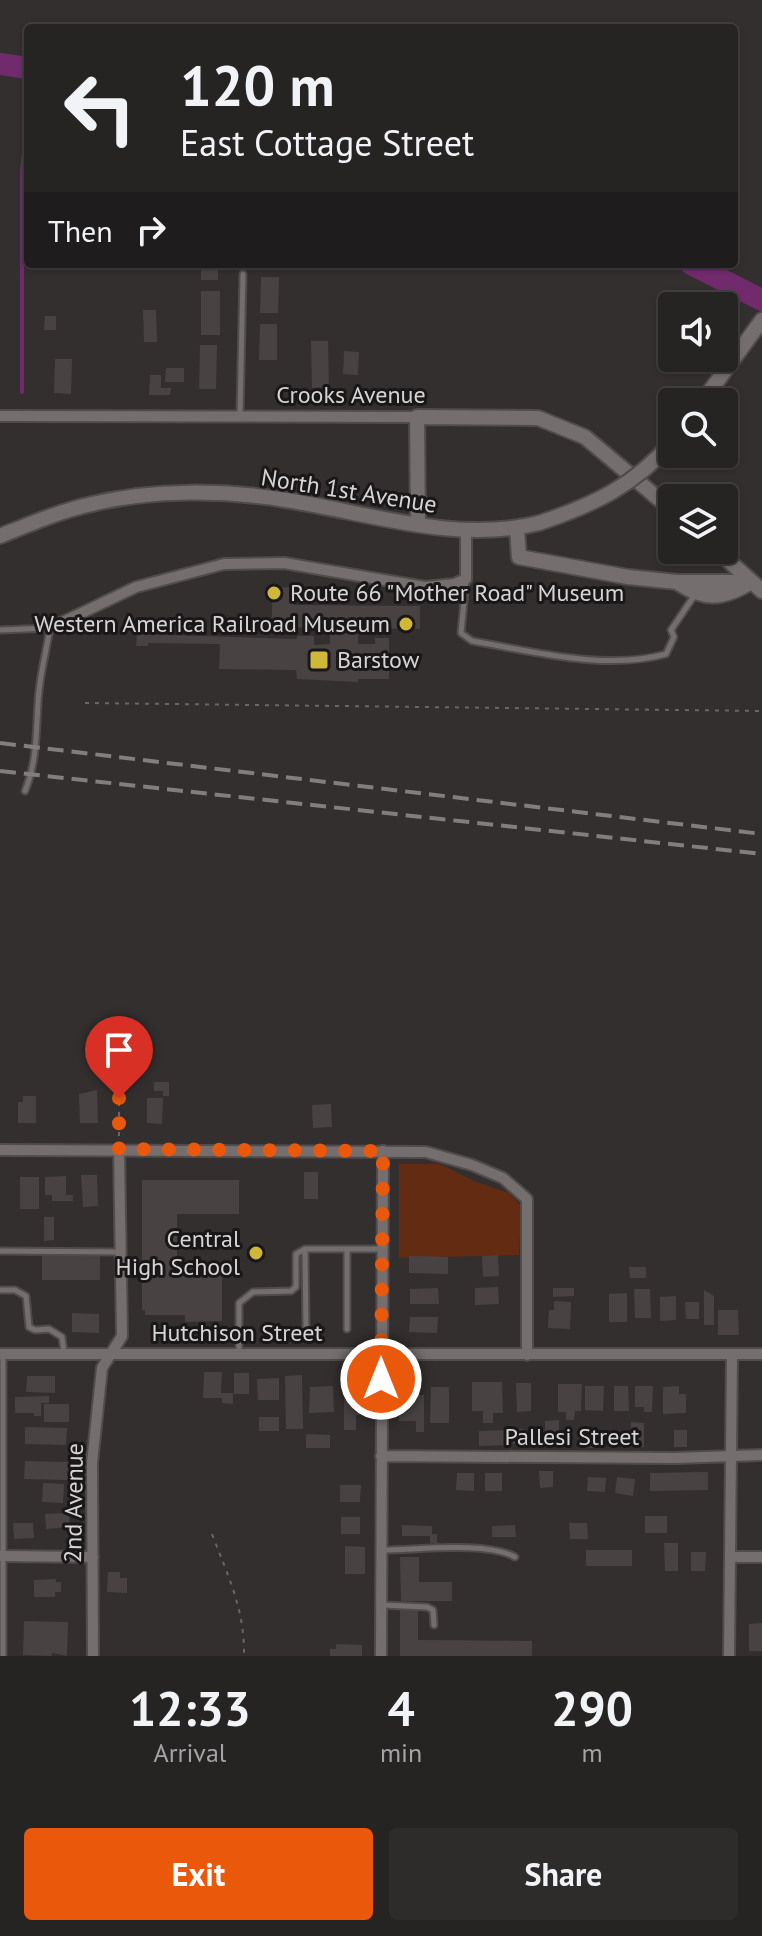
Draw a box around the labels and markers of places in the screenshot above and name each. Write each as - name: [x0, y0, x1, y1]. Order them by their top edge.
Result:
- place label: Route 66 "Mother Road" Museum: [290, 577, 624, 608]
- marker: Route 66 "Mother Road" Museum: [265, 584, 283, 602]
- place label: Western America Railroad Museum: [34, 608, 390, 639]
- marker: Western America Railroad Museum: [397, 615, 415, 633]
- place label: Barstow: [337, 644, 420, 675]
- marker: Barstow: [308, 649, 330, 671]
- pin: [85, 1016, 153, 1098]
- place label: Central High School: [116, 1223, 240, 1282]
- marker: Central High School: [247, 1244, 265, 1262]

